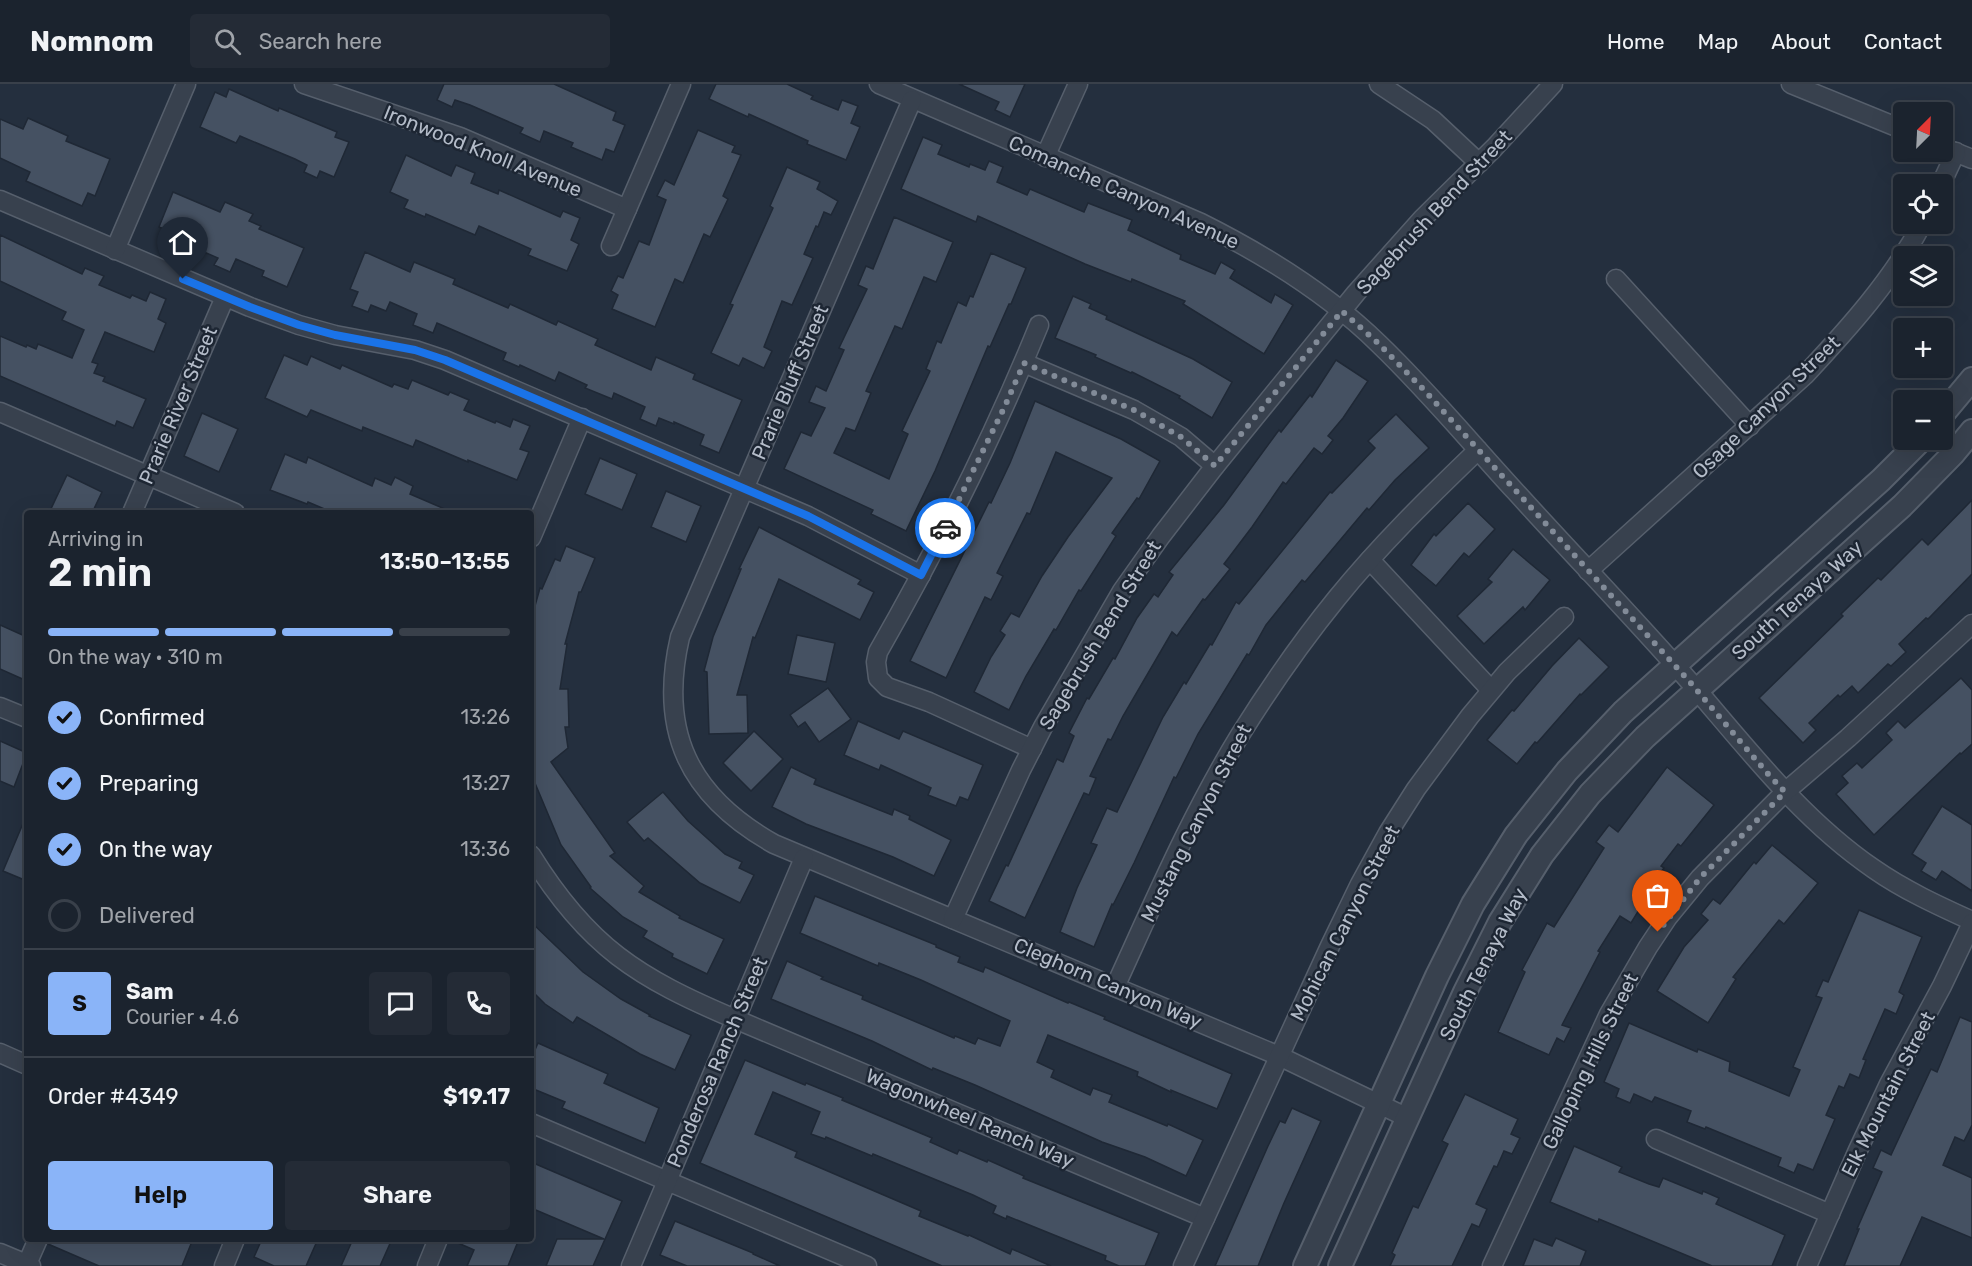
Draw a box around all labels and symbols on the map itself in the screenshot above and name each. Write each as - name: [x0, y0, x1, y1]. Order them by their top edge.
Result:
- street label: Ironwood Knoll Avenue: [380, 100, 586, 202]
- north arrow: [1893, 102, 1953, 162]
- street label: Sagebrush Bend Street: [1351, 124, 1517, 299]
- street label: Comanche Canyon Avenue: [1005, 130, 1243, 254]
- pin: [157, 217, 208, 279]
- street label: Prarie Bluff Street: [746, 301, 834, 463]
- street label: Prarie River Street: [134, 322, 222, 488]
- street label: Osage Canyon Street: [1687, 330, 1845, 484]
- courier: [915, 498, 975, 558]
- street label: South Tenaya Way: [1727, 535, 1867, 665]
- street label: Sagebrush Bend Street: [1034, 536, 1166, 734]
- street label: Mustang Canyon Street: [1136, 720, 1257, 926]
- street label: Mohican Canyon Street: [1285, 821, 1405, 1025]
- pin: [1632, 870, 1683, 932]
- street label: South Tenaya Way: [1434, 884, 1532, 1044]
- street label: Cleghorn Canyon Way: [1010, 932, 1206, 1034]
- street label: Ponderosa Ranch Street: [662, 953, 772, 1171]
- street label: Galloping Hills Street: [1537, 969, 1643, 1153]
- street label: Elk Mountain Street: [1836, 1007, 1940, 1180]
- street label: Wagonwheel Ranch Way: [862, 1063, 1078, 1173]

